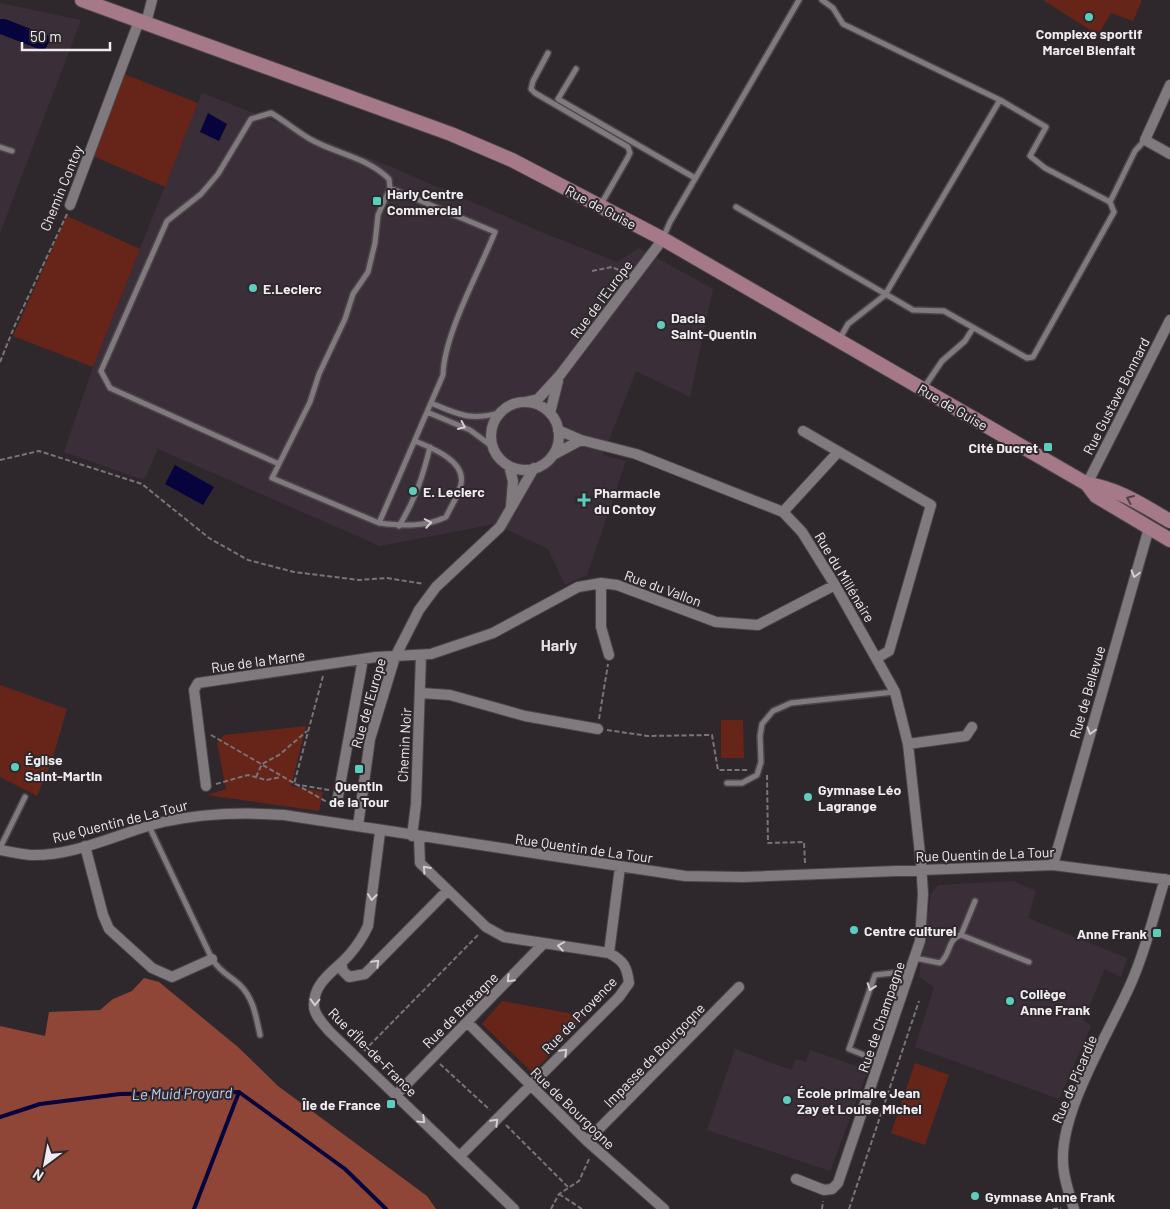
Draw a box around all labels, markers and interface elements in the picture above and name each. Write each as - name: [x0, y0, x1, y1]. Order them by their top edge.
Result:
- marker: Complexe sportif Marcel Bienfait: [1083, 11, 1095, 23]
- scale bar: [22, 20, 110, 52]
- place label: Complexe sportif Marcel Bienfait: [1036, 25, 1142, 58]
- text: 50 m: [30, 27, 62, 45]
- street label: Chemin Contoy: [36, 142, 86, 233]
- street label: Rue de Guise: [563, 181, 639, 233]
- place label: Harly Centre Commercial: [387, 185, 464, 218]
- marker: Harly Centre Commercial: [371, 195, 383, 207]
- street label: Rue de l'Europe: [566, 257, 636, 341]
- place label: E.Leclerc: [263, 280, 322, 297]
- marker: E.Leclerc: [247, 282, 259, 294]
- place label: Dacia Saint-Quentin: [671, 309, 757, 342]
- marker: Dacia Saint-Quentin: [655, 319, 667, 331]
- street label: Rue Gustave Bonnard: [1079, 335, 1153, 457]
- street label: Rue de Guise: [915, 380, 991, 434]
- one-way arrow: [457, 420, 466, 431]
- place label: Cité Ducret: [969, 439, 1038, 456]
- marker: Cité Ducret: [1042, 441, 1054, 453]
- place label: E. Leclerc: [423, 483, 485, 500]
- place label: Pharmacie du Contoy: [594, 484, 661, 517]
- marker: E. Leclerc: [407, 485, 419, 497]
- marker: Pharmacie du Contoy: [578, 494, 590, 506]
- one-way arrow: [1126, 494, 1135, 505]
- one-way arrow: [423, 519, 432, 529]
- street label: Rue du Millénaire: [811, 529, 879, 625]
- street label: Rue du Vallon: [622, 566, 704, 610]
- one-way arrow: [1130, 570, 1141, 579]
- district label: Harly: [541, 635, 577, 654]
- street label: Rue de Bellevue: [1066, 644, 1108, 740]
- street label: Rue de la Marne: [210, 646, 306, 676]
- street label: Rue de l'Europe: [347, 656, 389, 750]
- street label: Chemin Noir: [394, 707, 414, 783]
- one-way arrow: [1086, 726, 1097, 735]
- place label: Église Saint-Martin: [25, 751, 102, 784]
- marker: Église Saint-Martin: [9, 761, 21, 773]
- marker: Quentin de la Tour: [353, 763, 365, 775]
- place label: Quentin de la Tour: [329, 777, 390, 810]
- place label: Gymnase Léo Lagrange: [818, 781, 901, 814]
- marker: Gymnase Léo Lagrange: [802, 791, 814, 803]
- street label: Rue Quentin de La Tour: [51, 796, 189, 846]
- street label: Rue Quentin de La Tour: [514, 830, 654, 866]
- street label: Rue Quentin de La Tour: [915, 843, 1055, 865]
- one-way arrow: [422, 865, 431, 874]
- one-way arrow: [367, 894, 378, 902]
- place label: Centre culturel: [864, 922, 957, 939]
- marker: Centre culturel: [848, 924, 860, 936]
- place label: Anne Frank: [1077, 925, 1148, 942]
- marker: Anne Frank: [1151, 927, 1163, 939]
- one-way arrow: [557, 941, 565, 952]
- street label: Rue de Champagne: [854, 959, 908, 1075]
- one-way arrow: [370, 960, 379, 969]
- street label: Rue de Bretagne: [419, 969, 501, 1051]
- one-way arrow: [507, 973, 516, 982]
- street label: Rue de Provence: [538, 973, 620, 1057]
- one-way arrow: [866, 983, 876, 991]
- place label: Collège Anne Frank: [1020, 985, 1091, 1018]
- marker: Collège Anne Frank: [1004, 995, 1016, 1007]
- one-way arrow: [310, 998, 321, 1006]
- street label: Impasse de Bourgogne: [600, 1000, 708, 1110]
- street label: Rue d'Île-de-France: [325, 1004, 421, 1100]
- street label: Rue de Picardie: [1048, 1032, 1100, 1126]
- one-way arrow: [558, 1048, 567, 1057]
- street label: Rue de Bourgogne: [527, 1063, 619, 1153]
- water label: Le Muid Proyard: [132, 1083, 233, 1103]
- place label: École primaire Jean Zay et Louise Michel: [797, 1084, 922, 1117]
- marker: École primaire Jean Zay et Louise Michel: [781, 1094, 793, 1106]
- place label: Île de France: [301, 1096, 381, 1113]
- marker: Île de France: [385, 1098, 397, 1110]
- one-way arrow: [416, 1114, 425, 1123]
- one-way arrow: [489, 1119, 498, 1128]
- north arrow: [20, 1139, 70, 1189]
- text: N: [29, 1166, 46, 1185]
- place label: Gymnase Anne Frank: [985, 1188, 1116, 1205]
- marker: Gymnase Anne Frank: [969, 1190, 981, 1202]

